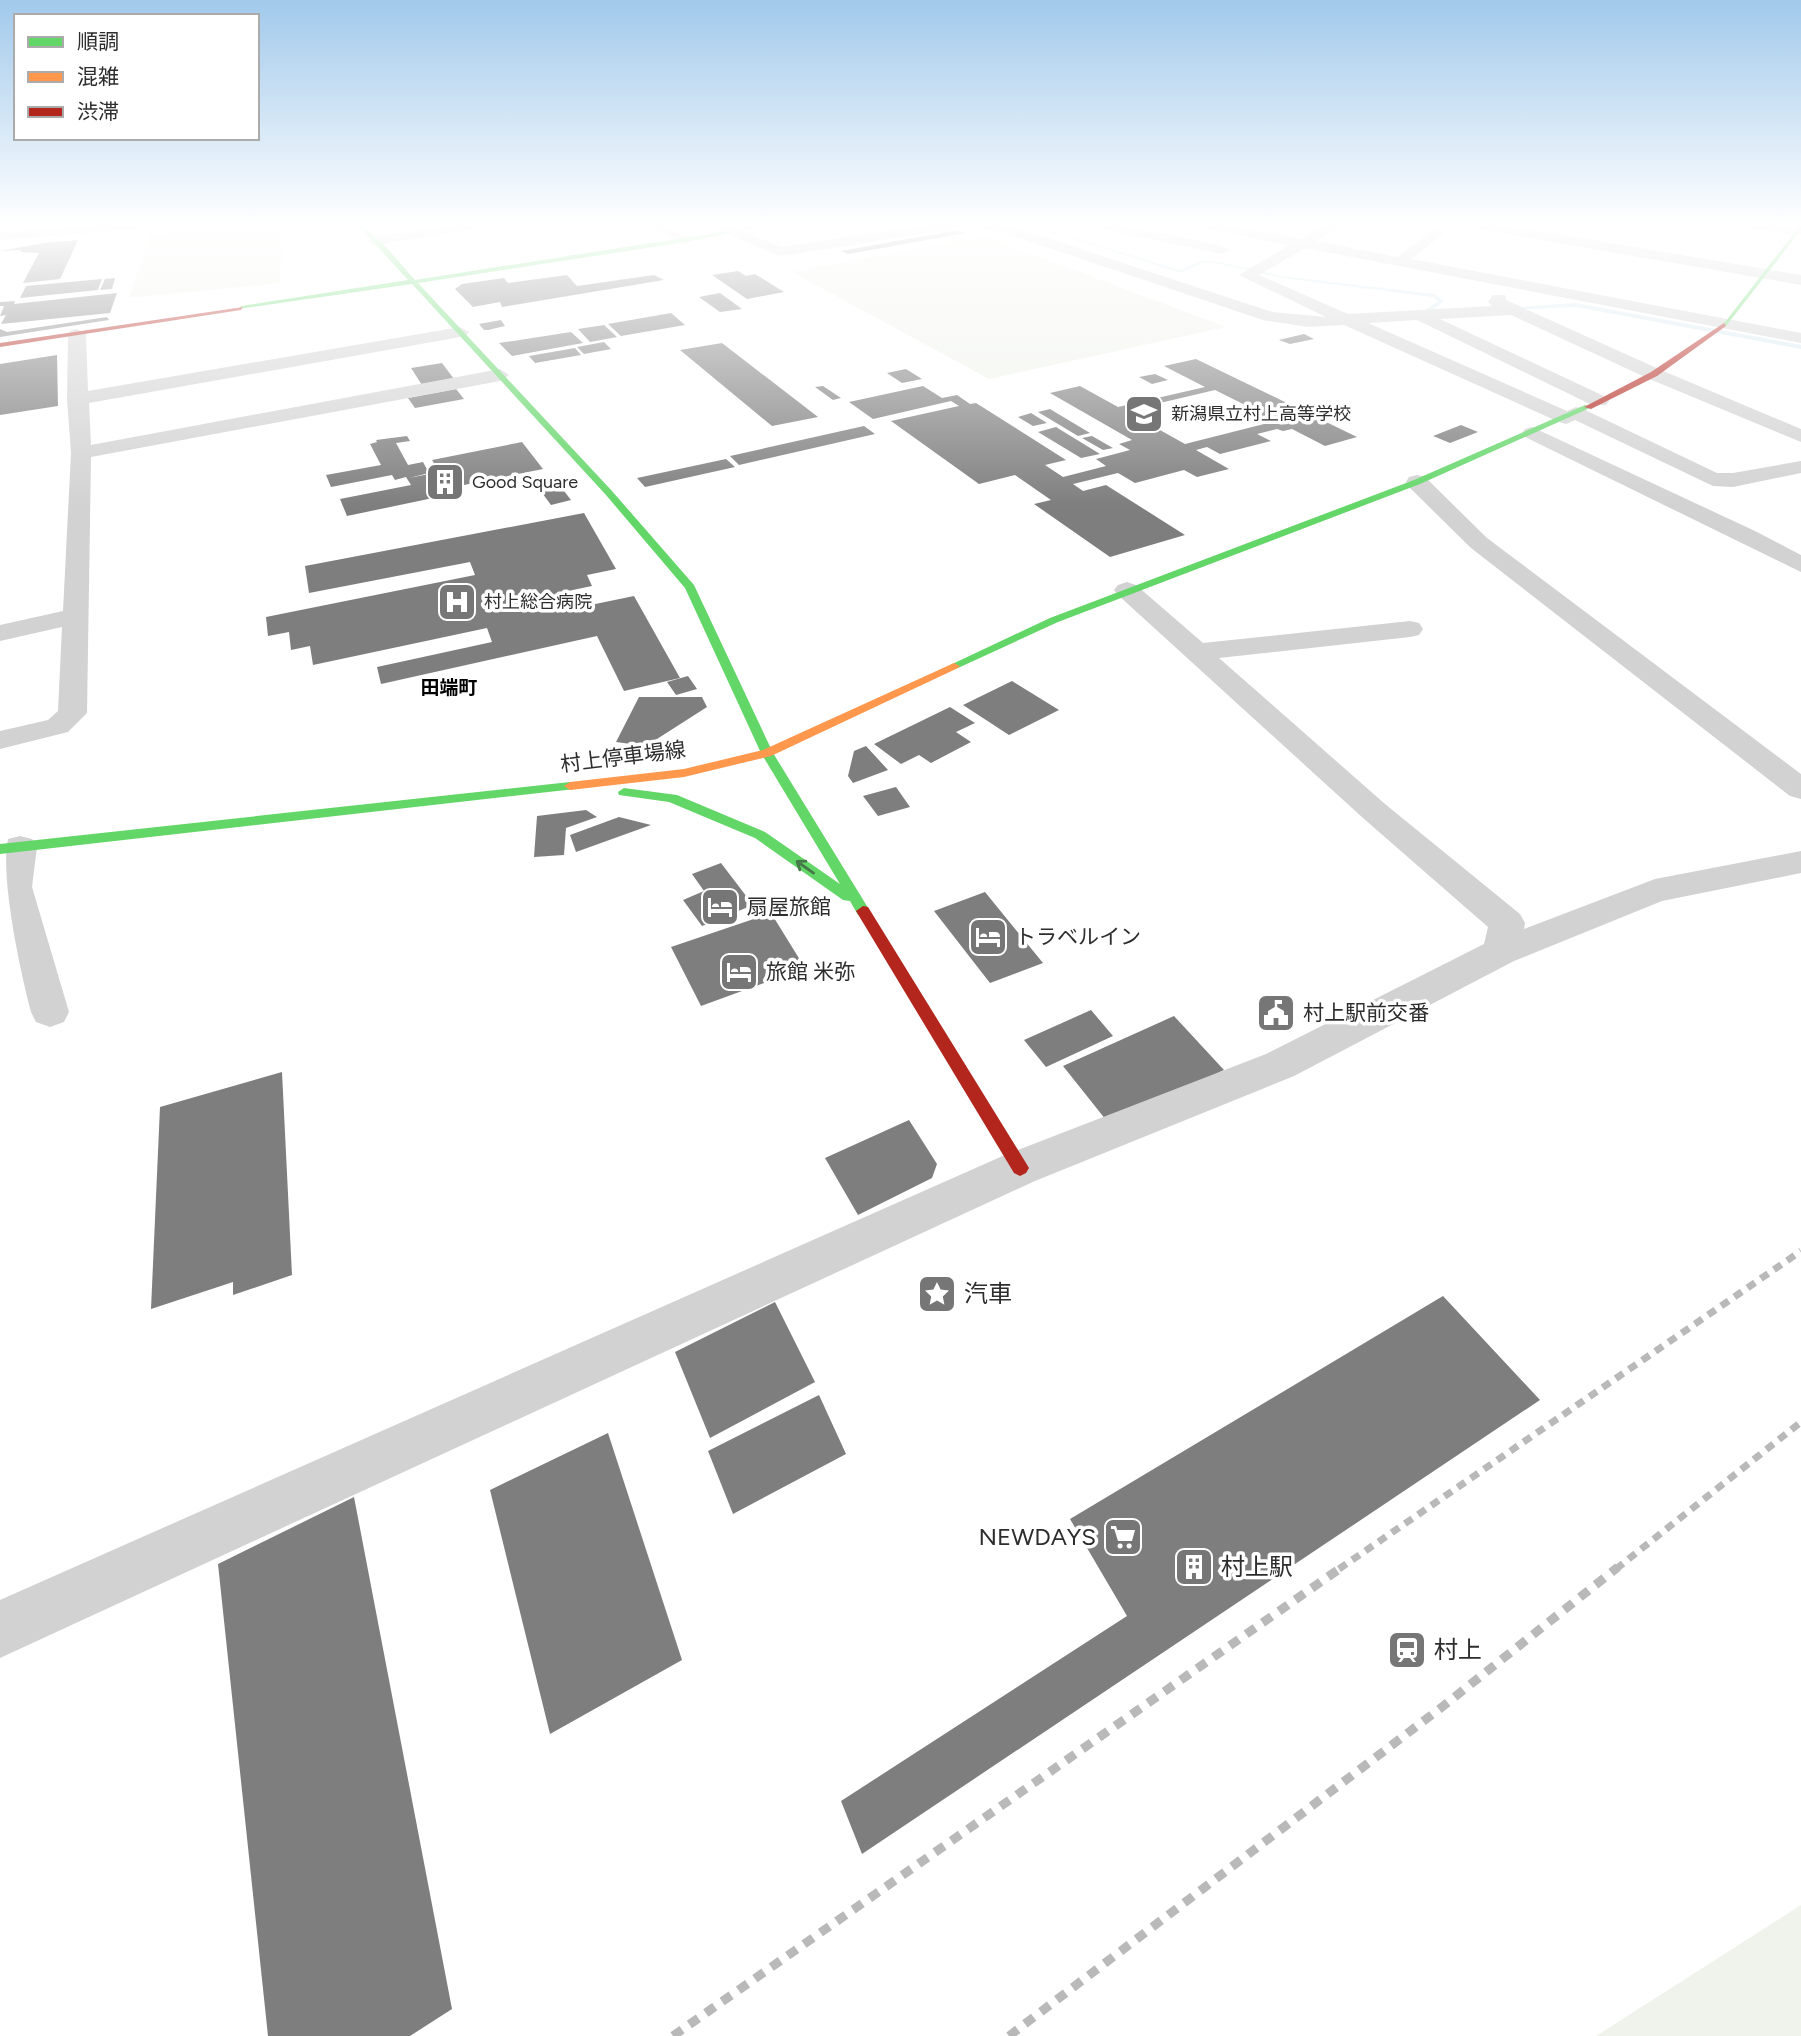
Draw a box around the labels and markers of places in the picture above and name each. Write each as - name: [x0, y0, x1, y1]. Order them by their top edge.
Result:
- school or university icon: 新潟県立村上高等学校: [1123, 393, 1165, 435]
- place label: 新潟県立村上高等学校: [1171, 403, 1351, 425]
- building icon: Good Square: [424, 461, 466, 503]
- place label: Good Square: [472, 471, 578, 493]
- hospital icon: 村上総合病院: [436, 581, 478, 623]
- place label: 村上総合病院: [484, 591, 592, 613]
- hotel icon: 扇屋旅館: [699, 886, 741, 928]
- place label: 扇屋旅館: [747, 894, 831, 919]
- hotel icon: トラベルイン: [967, 916, 1009, 958]
- place label: トラベルイン: [1015, 924, 1141, 949]
- hotel icon: 旅館 米弥: [718, 951, 760, 993]
- place label: 旅館 米弥: [766, 959, 855, 984]
- public building icon: 村上駅前交番: [1255, 992, 1297, 1034]
- place label: 村上駅前交番: [1303, 1000, 1429, 1025]
- place icon: 汽車: [916, 1273, 958, 1315]
- place label: 汽車: [964, 1279, 1012, 1308]
- supermarket icon: NEWDAYS: [1102, 1516, 1144, 1558]
- place label: NEWDAYS: [978, 1522, 1096, 1551]
- building icon: 村上駅: [1173, 1546, 1215, 1588]
- place label: 村上駅: [1221, 1552, 1293, 1581]
- station icon: 村上: [1386, 1629, 1428, 1671]
- place label: 村上: [1434, 1635, 1482, 1664]

